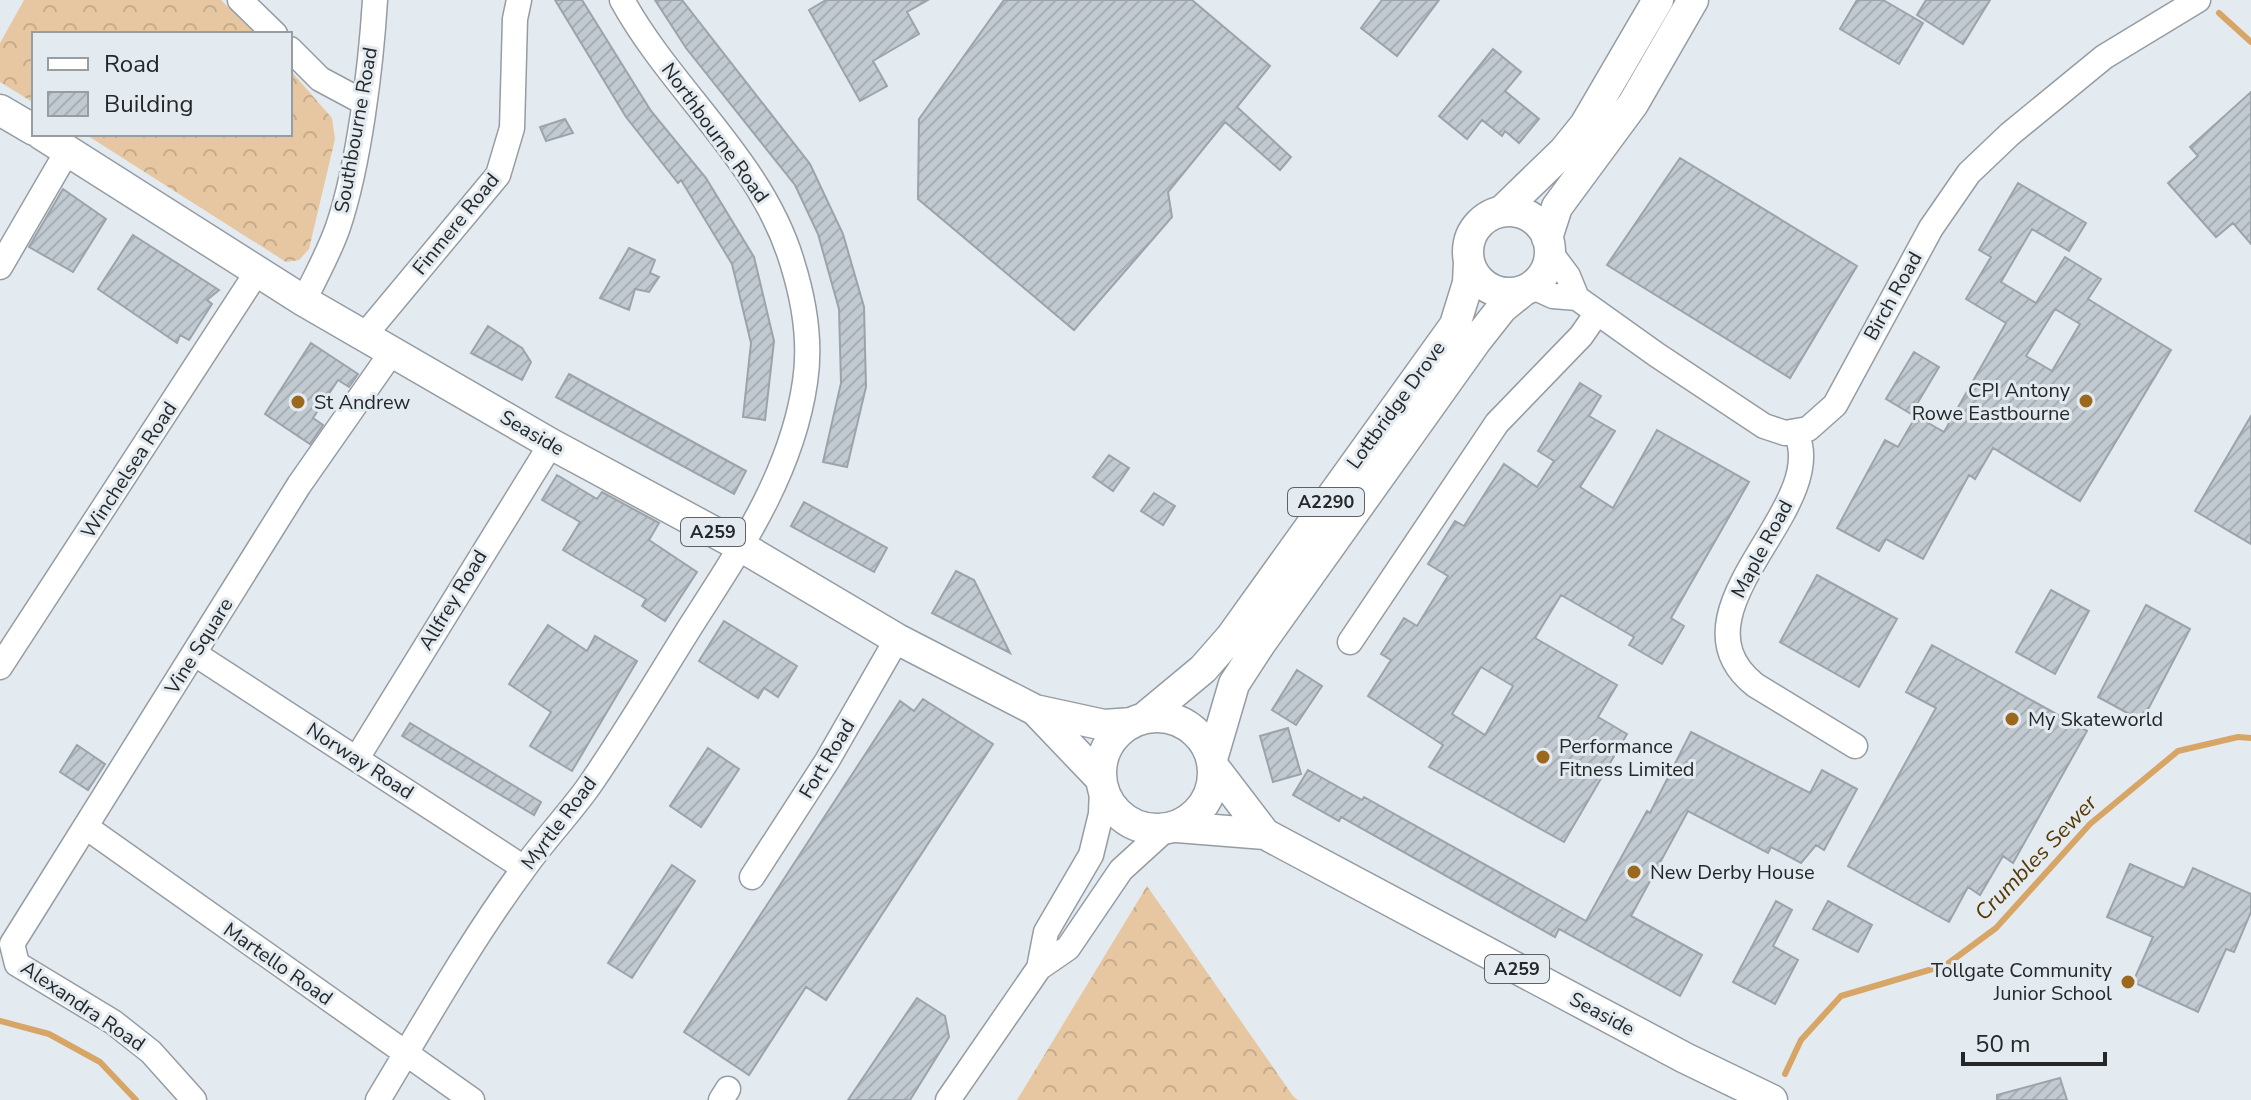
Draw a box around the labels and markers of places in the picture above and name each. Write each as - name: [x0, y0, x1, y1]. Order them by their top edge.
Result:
- place label: CPI Antony Rowe Eastbourne: [1912, 377, 2071, 427]
- place label: St Andrew: [314, 389, 411, 416]
- marker: CPI Antony Rowe Eastbourne: [2077, 392, 2095, 410]
- marker: St Andrew: [289, 393, 307, 411]
- place label: My Skateworld: [2028, 706, 2163, 733]
- marker: My Skateworld: [2003, 710, 2021, 728]
- place label: Performance Fitness Limited: [1559, 733, 1694, 783]
- marker: Performance Fitness Limited: [1534, 748, 1552, 766]
- place label: New Derby House: [1650, 859, 1815, 886]
- marker: New Derby House: [1625, 863, 1643, 881]
- place label: Tollgate Community Junior School: [1931, 957, 2113, 1007]
- marker: Tollgate Community Junior School: [2119, 973, 2137, 991]

